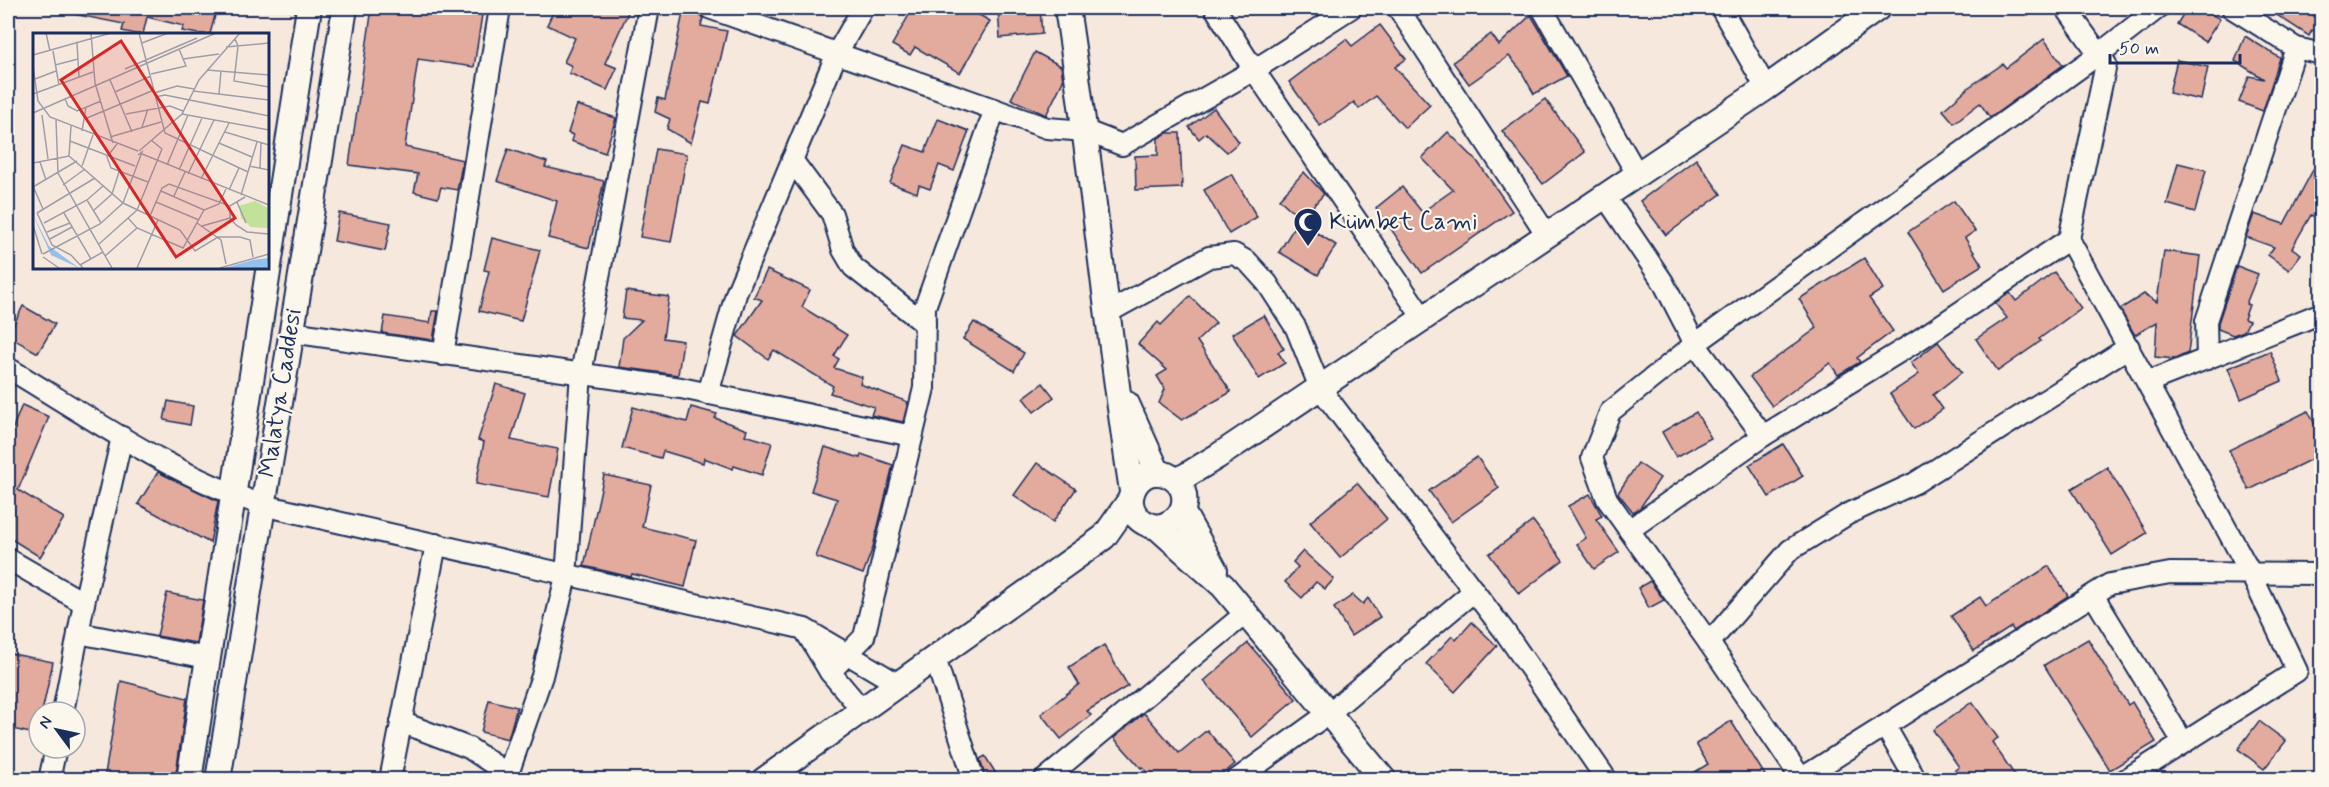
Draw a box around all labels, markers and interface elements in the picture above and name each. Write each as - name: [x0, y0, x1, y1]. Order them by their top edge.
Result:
- scale bar: [2110, 27, 2240, 65]
- inset map: [33, 33, 268, 268]
- text: 50 m: [2119, 37, 2159, 61]
- mosque icon: Kümbet Cami: [1292, 206, 1324, 248]
- place label: Kümbet Cami: [1329, 207, 1478, 238]
- street label: Malatya Caddesi: [252, 306, 310, 480]
- north arrow: [27, 700, 87, 760]
- text: N: [34, 712, 57, 733]

